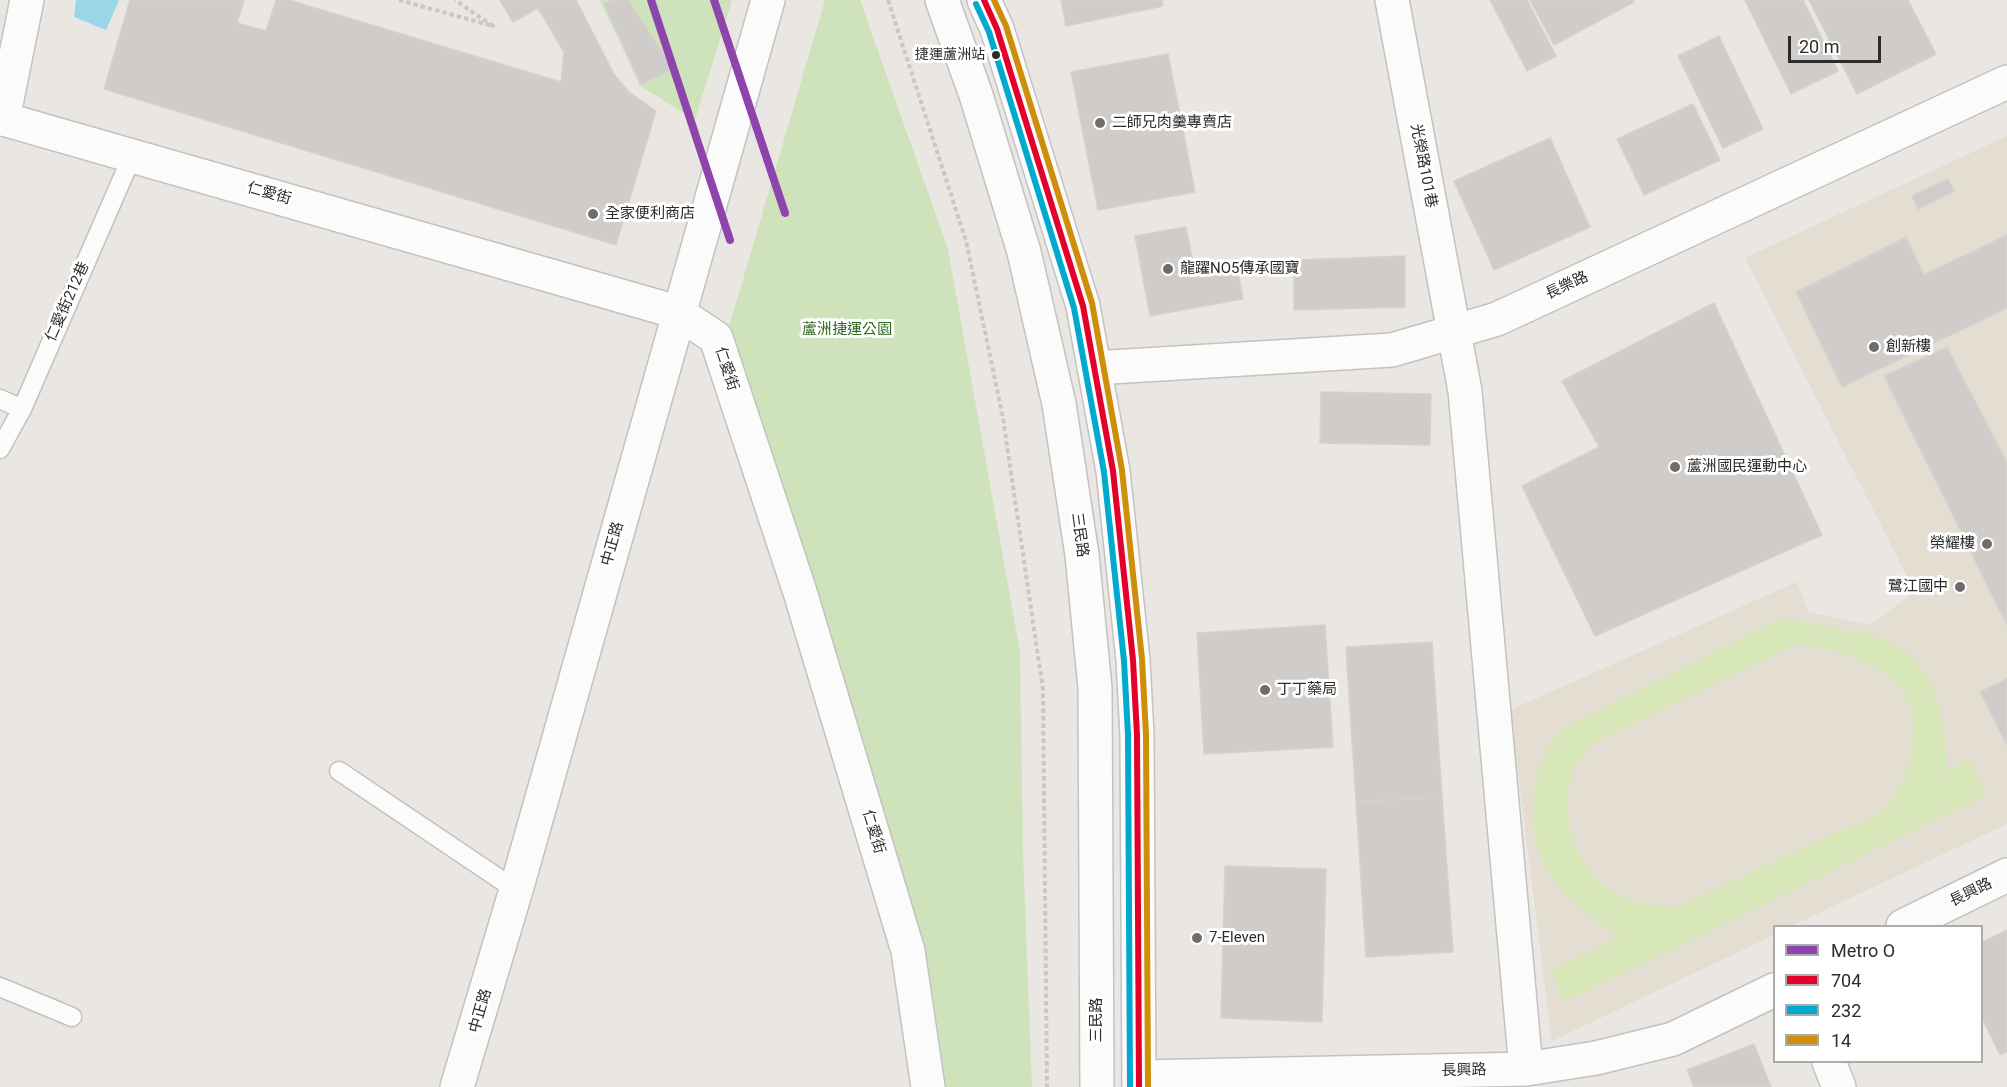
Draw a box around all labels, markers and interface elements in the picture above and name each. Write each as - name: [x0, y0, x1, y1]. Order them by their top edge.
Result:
- scale bar: [1791, 24, 1884, 62]
- text: 20 m: [1799, 36, 1839, 57]
- place label: 捷運蘆洲站: [915, 47, 985, 63]
- marker: 捷運蘆洲站: [990, 49, 1002, 61]
- place label: 二師兄肉羹專賣店: [1112, 114, 1232, 132]
- marker: 二師兄肉羹專賣店: [1093, 116, 1107, 130]
- street label: 光榮路101巷: [1406, 122, 1440, 210]
- street label: 仁愛街: [245, 179, 293, 209]
- place label: 全家便利商店: [605, 205, 695, 223]
- marker: 全家便利商店: [586, 207, 600, 221]
- street label: 仁愛街212巷: [42, 259, 94, 345]
- place label: 龍躍NO5傳承國寶: [1180, 260, 1299, 278]
- marker: 龍躍NO5傳承國寶: [1161, 262, 1175, 276]
- street label: 長樂路: [1543, 268, 1591, 304]
- park label: 蘆洲捷運公園: [802, 321, 892, 339]
- place label: 創新樓: [1886, 338, 1931, 356]
- marker: 創新樓: [1867, 340, 1881, 354]
- street label: 仁愛街: [710, 345, 742, 393]
- place label: 蘆洲國民運動中心: [1687, 458, 1807, 476]
- marker: 蘆洲國民運動中心: [1668, 460, 1682, 474]
- street label: 三民路: [1067, 511, 1091, 559]
- street label: 中正路: [598, 520, 628, 568]
- place label: 榮耀樓: [1930, 535, 1975, 553]
- marker: 榮耀樓: [1980, 537, 1994, 551]
- place label: 鷺江國中: [1888, 578, 1948, 596]
- marker: 鷺江國中: [1953, 580, 1967, 594]
- place label: 丁丁藥局: [1277, 681, 1337, 699]
- marker: 丁丁藥局: [1258, 683, 1272, 697]
- street label: 仁愛街: [858, 808, 888, 856]
- street label: 長興路: [1947, 875, 1995, 911]
- legend: [1773, 925, 1983, 1063]
- place label: 7-Eleven: [1209, 929, 1265, 947]
- marker: 7-Eleven: [1190, 931, 1204, 945]
- text: Metro O: [1831, 940, 1895, 961]
- text: 704: [1831, 970, 1861, 991]
- street label: 中正路: [466, 987, 496, 1035]
- street label: 三民路: [1088, 998, 1106, 1042]
- text: 232: [1831, 1000, 1861, 1021]
- text: 14: [1831, 1030, 1851, 1051]
- street label: 長興路: [1441, 1062, 1487, 1080]

